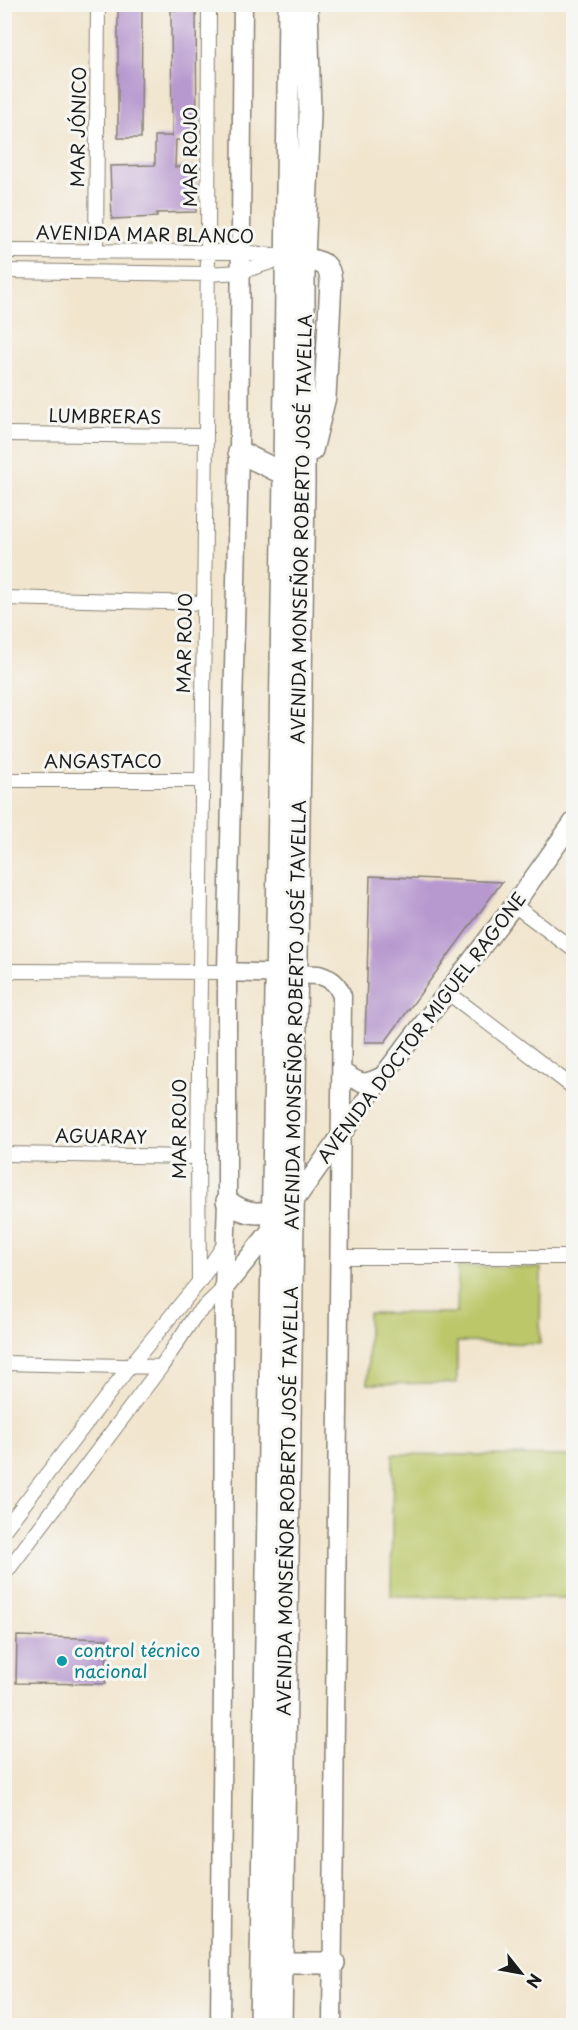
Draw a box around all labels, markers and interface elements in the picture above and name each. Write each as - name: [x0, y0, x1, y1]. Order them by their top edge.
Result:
- street label: MAR JÓNICO: [63, 66, 92, 188]
- street label: MAR ROJO: [176, 107, 203, 207]
- street label: AVENIDA MAR BLANCO: [36, 218, 254, 249]
- street label: AVENIDA MONSEÑOR ROBERTO JOSÉ TAVELLA: [283, 314, 318, 744]
- street label: LUMBRERAS: [48, 401, 162, 430]
- street label: MAR ROJO: [169, 592, 198, 694]
- street label: ANGASTACO: [44, 747, 162, 774]
- street label: AVENIDA MONSEÑOR ROBERTO JOSÉ TAVELLA: [277, 800, 312, 1230]
- street label: AVENIDA DOCTOR MIGUEL RAGONE: [310, 886, 532, 1168]
- street label: MAR ROJO: [165, 1079, 192, 1179]
- street label: AGUARAY: [55, 1121, 147, 1150]
- street label: AVENIDA MONSEÑOR ROBERTO JOSÉ TAVELLA: [269, 1286, 304, 1716]
- place label: control técnico nacional: [74, 1636, 200, 1684]
- marker: control técnico nacional: [55, 1654, 69, 1668]
- north arrow: [491, 1943, 551, 2003]
- text: N: [521, 1970, 548, 1993]

